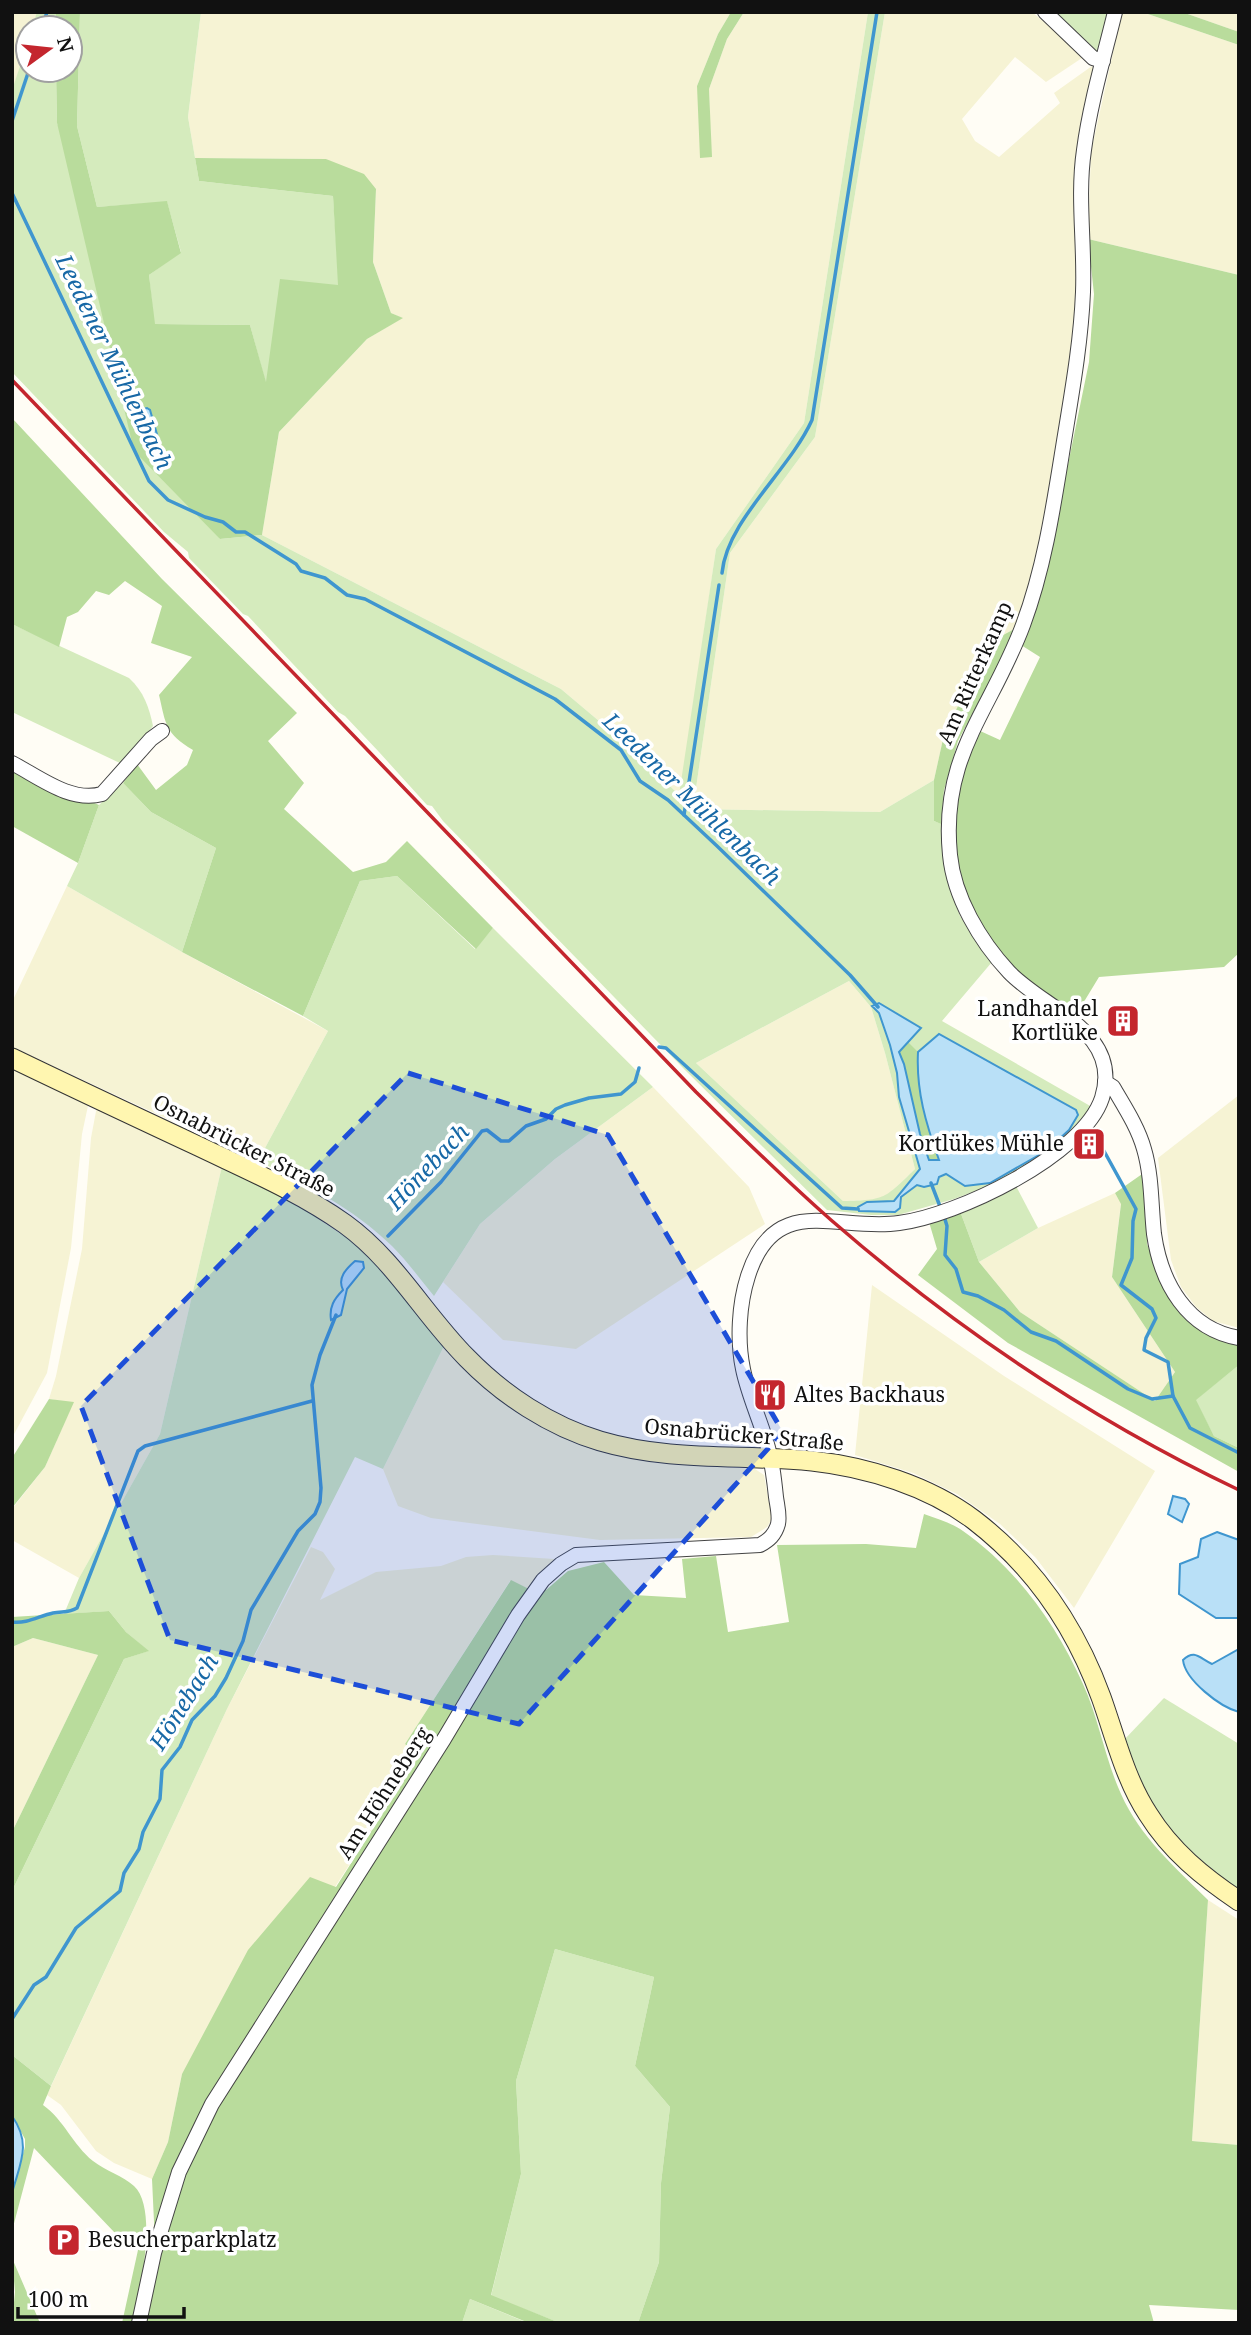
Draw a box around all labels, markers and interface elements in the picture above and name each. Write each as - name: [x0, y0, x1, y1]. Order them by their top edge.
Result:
- north arrow: [14, 14, 84, 84]
- text: N: [51, 34, 80, 55]
- water label: Leedener Mühlenbach: [48, 248, 181, 475]
- street label: Am Ritterkamp: [930, 597, 1018, 748]
- water label: Leedener Mühlenbach: [596, 704, 789, 892]
- place label: Landhandel Kortlüke: [977, 994, 1098, 1046]
- building icon: Landhandel Kortlüke: [1104, 1002, 1142, 1040]
- street label: Osnabrücker Straße: [149, 1087, 340, 1203]
- water label: Hönebach: [378, 1116, 476, 1217]
- building icon: Kortlükes Mühle: [1070, 1125, 1108, 1163]
- place label: Kortlükes Mühle: [898, 1129, 1064, 1157]
- restaurant icon: Altes Backhaus: [751, 1376, 789, 1414]
- place label: Altes Backhaus: [794, 1380, 945, 1408]
- street label: Osnabrücker Straße: [643, 1411, 845, 1457]
- water label: Hönebach: [140, 1647, 225, 1756]
- street label: Am Höhneberg: [330, 1720, 437, 1864]
- parking icon: Besucherparkplatz: [45, 2221, 83, 2259]
- place label: Besucherparkplatz: [88, 2225, 277, 2253]
- scale bar: [18, 2276, 184, 2320]
- text: 100 m: [28, 2285, 89, 2313]

